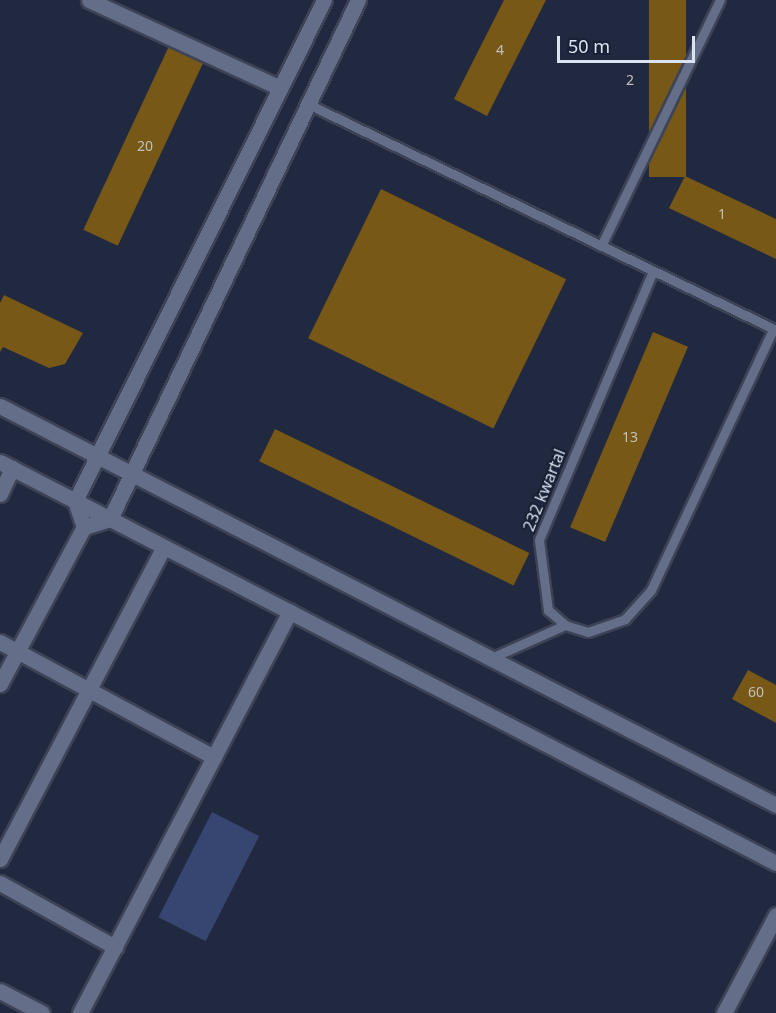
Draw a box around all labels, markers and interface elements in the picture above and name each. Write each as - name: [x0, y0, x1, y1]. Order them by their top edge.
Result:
- scale bar: [560, 24, 698, 62]
- text: 50 m: [568, 34, 610, 58]
- house number: 4: [496, 42, 504, 58]
- house number: 2: [626, 72, 634, 88]
- house number: 20: [137, 138, 153, 154]
- house number: 1: [718, 206, 726, 222]
- house number: 13: [622, 429, 638, 445]
- street label: 232 kwartal: [519, 446, 569, 534]
- house number: 60: [748, 684, 764, 700]

